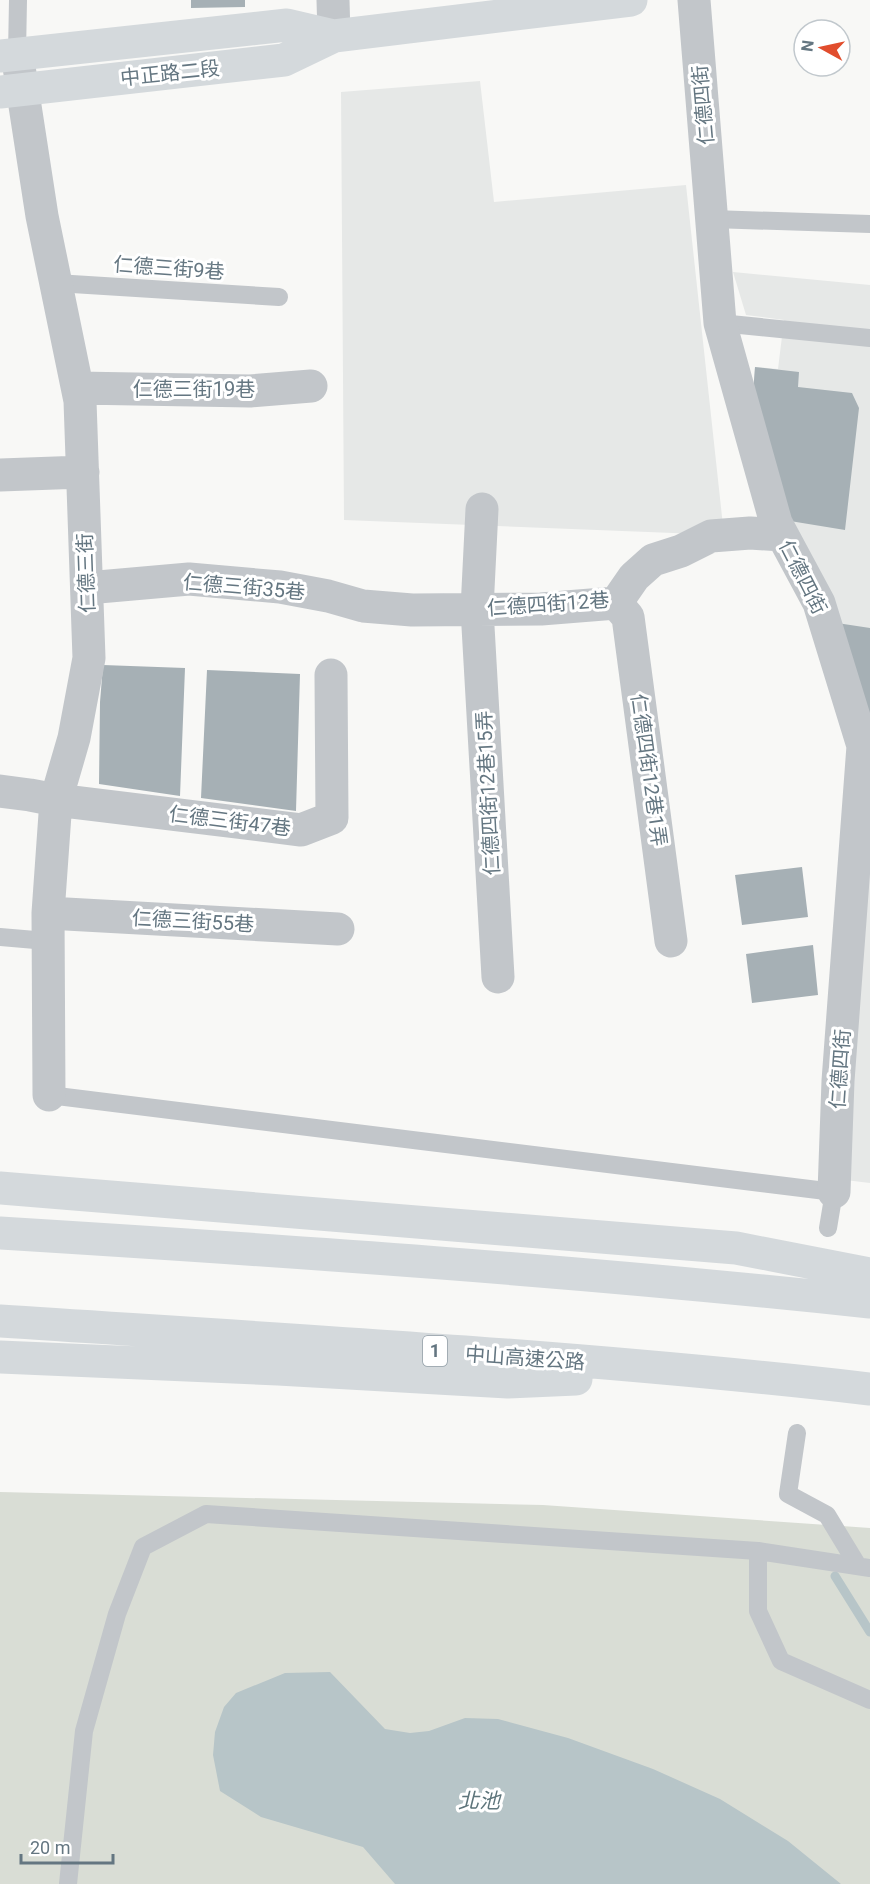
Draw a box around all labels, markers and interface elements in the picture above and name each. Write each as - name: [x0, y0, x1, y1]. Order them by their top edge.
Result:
- north arrow: [792, 18, 852, 78]
- text: N: [797, 39, 818, 53]
- street label: 中正路二段: [119, 56, 221, 90]
- street label: 仁德四街: [688, 64, 718, 146]
- street label: 仁德三街9巷: [113, 252, 225, 284]
- street label: 仁德三街19巷: [133, 377, 255, 401]
- street label: 仁德三街: [73, 533, 99, 613]
- street label: 仁德四街: [774, 536, 832, 618]
- street label: 仁德三街35巷: [182, 570, 306, 604]
- street label: 仁德四街12巷: [486, 588, 610, 620]
- street label: 仁德四街12巷1弄: [626, 692, 672, 848]
- street label: 仁德四街12巷15弄: [472, 710, 504, 876]
- street label: 仁德三街47巷: [168, 802, 292, 840]
- street label: 仁德三街55巷: [131, 906, 255, 936]
- street label: 仁德四街: [825, 1028, 855, 1110]
- road number: 1: [423, 1336, 447, 1366]
- street label: 中山高速公路: [464, 1342, 586, 1374]
- water label: 北池: [458, 1789, 502, 1813]
- scale bar: [21, 1827, 112, 1865]
- text: 20 m: [30, 1837, 70, 1858]

